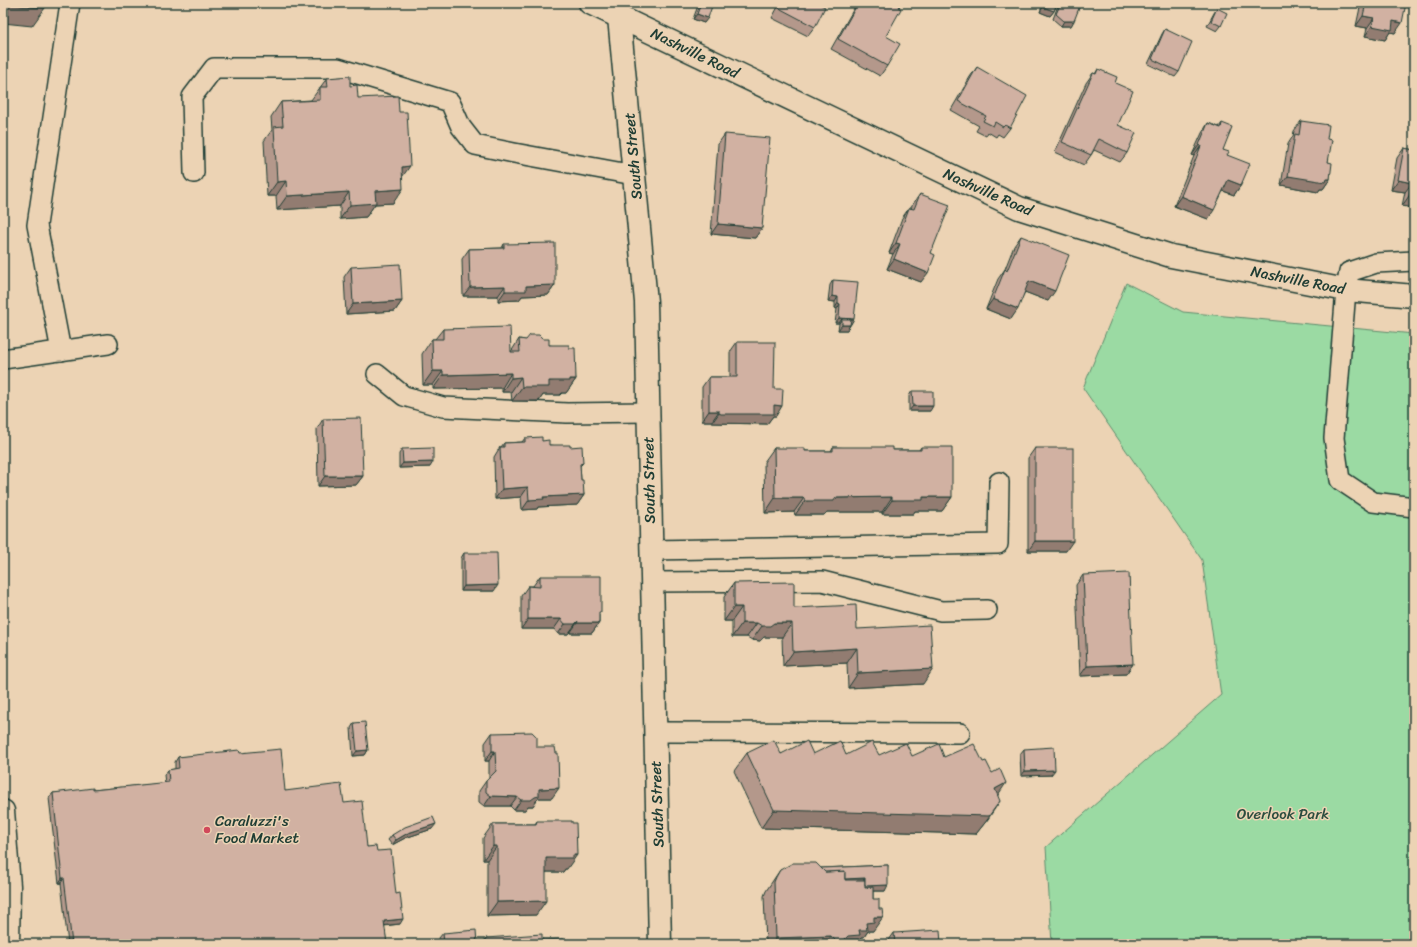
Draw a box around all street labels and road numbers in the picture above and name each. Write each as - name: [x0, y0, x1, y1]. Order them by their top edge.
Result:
- street label: Nashville Road: [646, 20, 745, 86]
- street label: South Street: [616, 111, 650, 200]
- street label: Nashville Road: [939, 161, 1038, 224]
- street label: Nashville Road: [1249, 258, 1348, 302]
- street label: South Street: [635, 436, 663, 524]
- street label: South Street: [642, 760, 672, 848]

